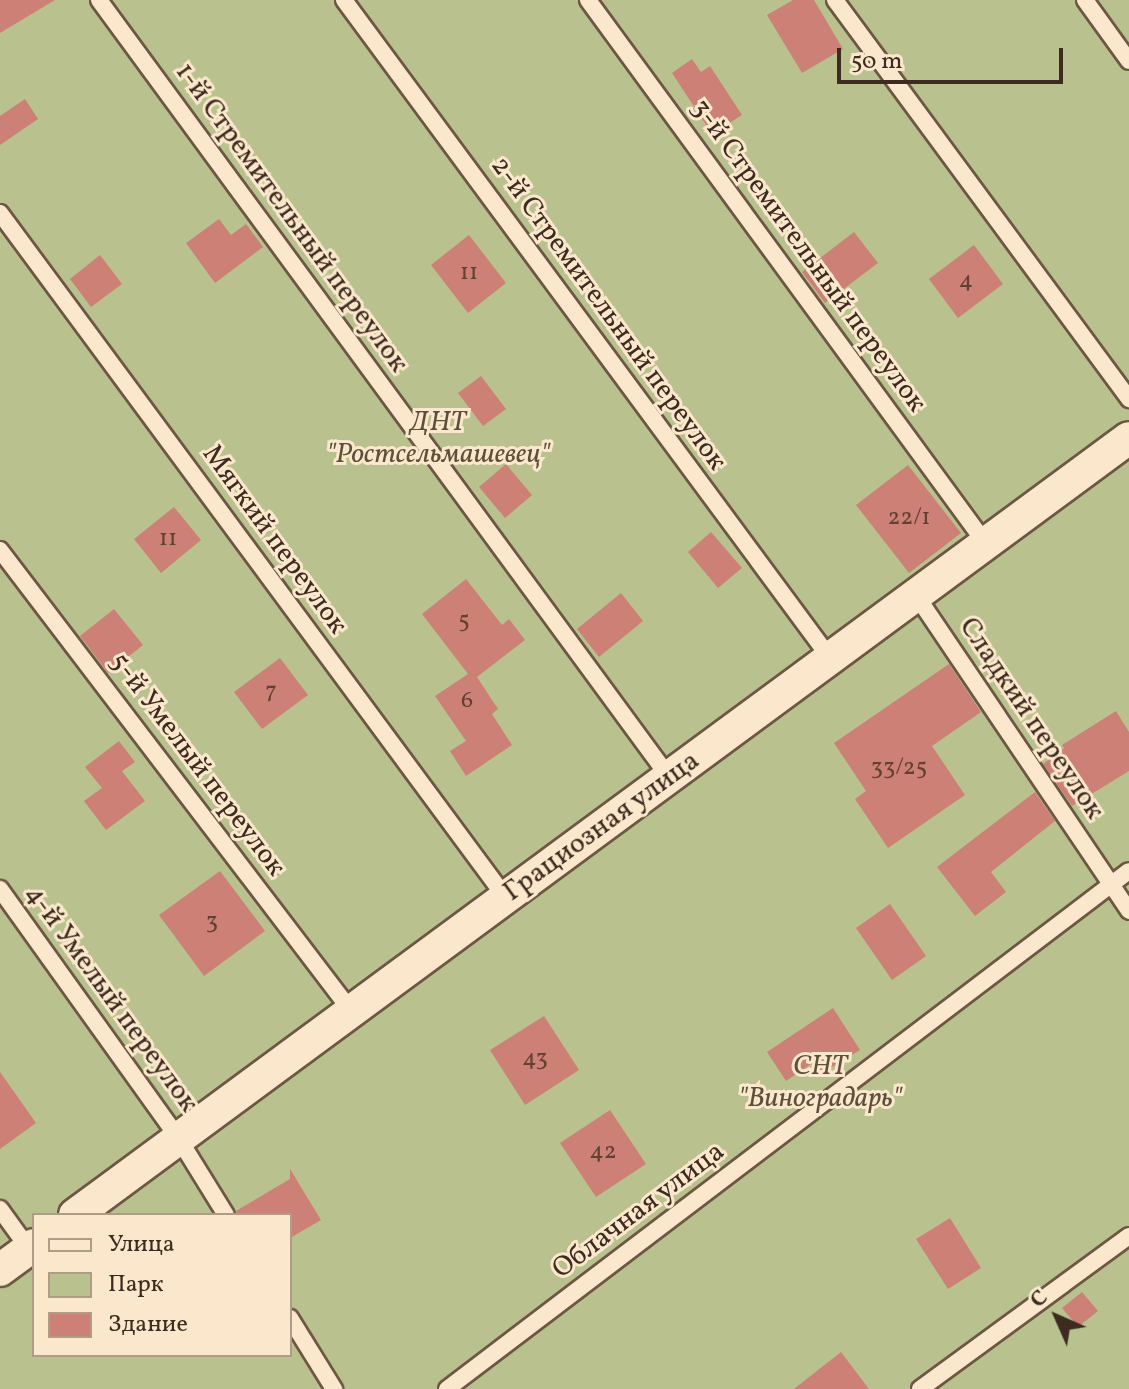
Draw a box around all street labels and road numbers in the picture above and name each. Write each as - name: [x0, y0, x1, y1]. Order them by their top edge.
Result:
- street label: 1-й Стремительный переулок: [167, 57, 415, 379]
- street label: 3-й Стремительный переулок: [683, 93, 933, 419]
- street label: 2-й Стремительный переулок: [483, 150, 733, 478]
- street label: Мягкий переулок: [194, 439, 354, 641]
- street label: Сладкий переулок: [951, 612, 1111, 826]
- street label: 5-й Умелый переулок: [102, 647, 292, 883]
- street label: Грациозная улица: [497, 744, 707, 910]
- street label: 4-й Умелый переулок: [17, 878, 205, 1120]
- street label: Облачная улица: [546, 1135, 732, 1287]

